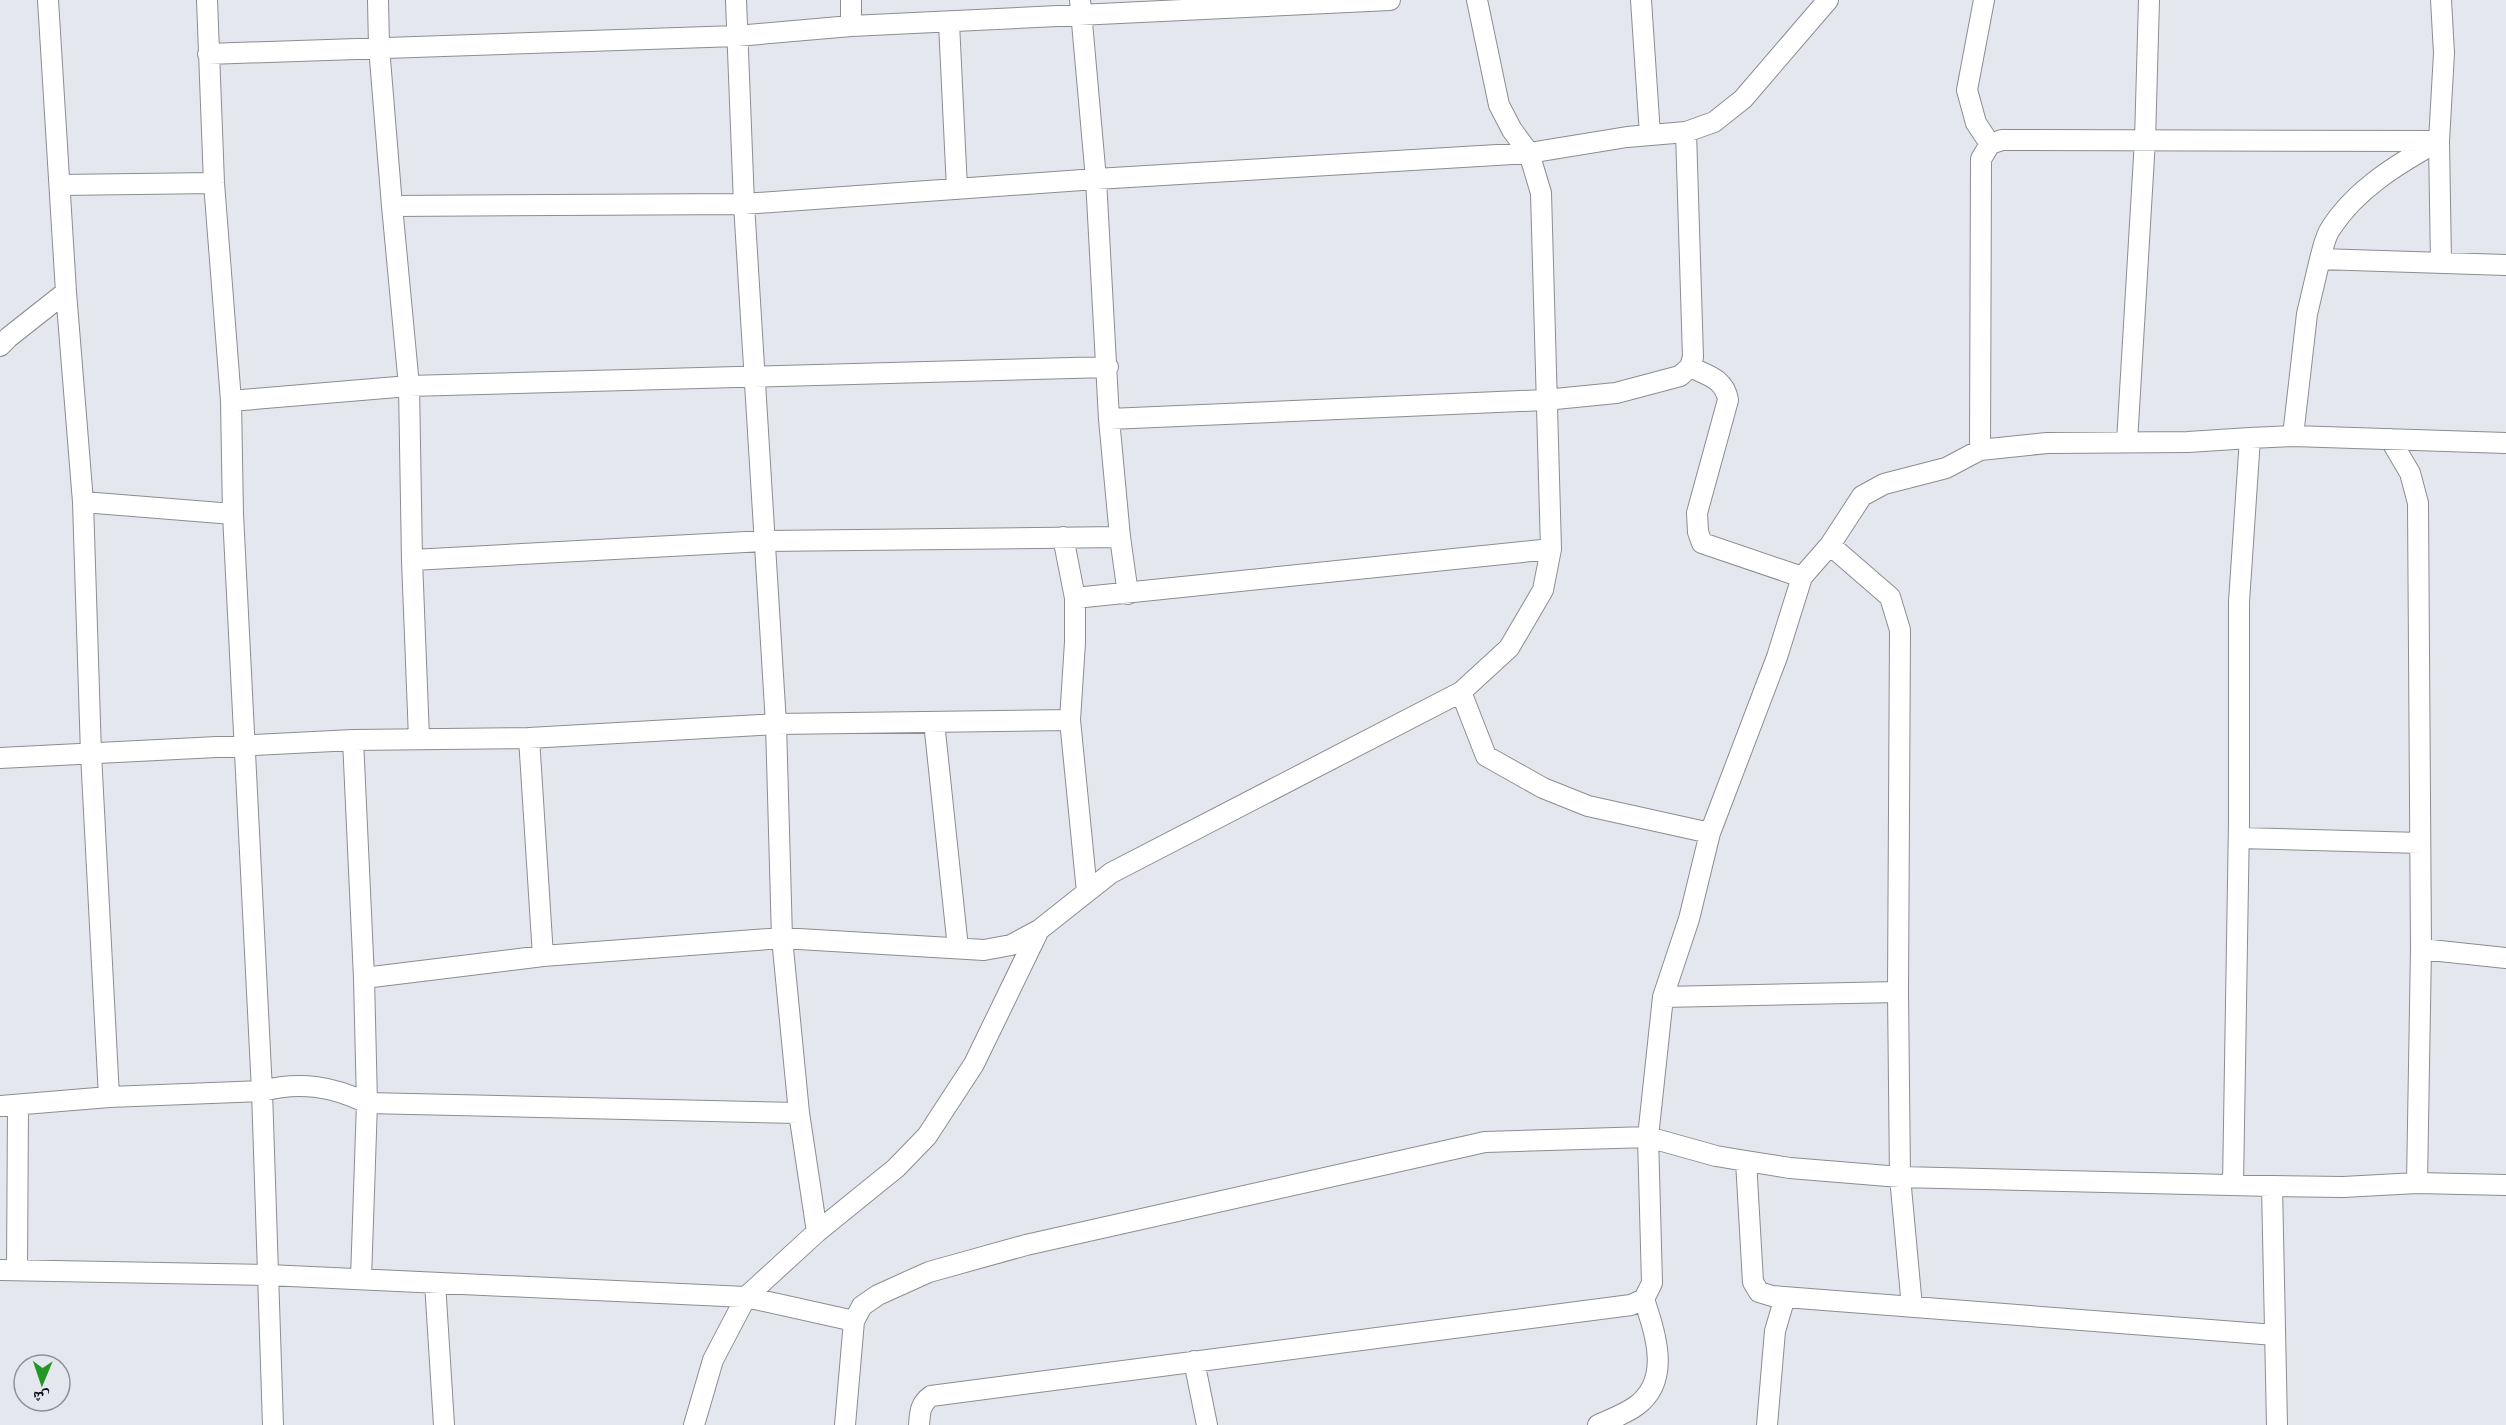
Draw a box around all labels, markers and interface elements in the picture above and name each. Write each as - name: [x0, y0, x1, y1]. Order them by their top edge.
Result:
- north arrow: [12, 1353, 72, 1413]
- text: ش: [33, 1388, 50, 1406]

